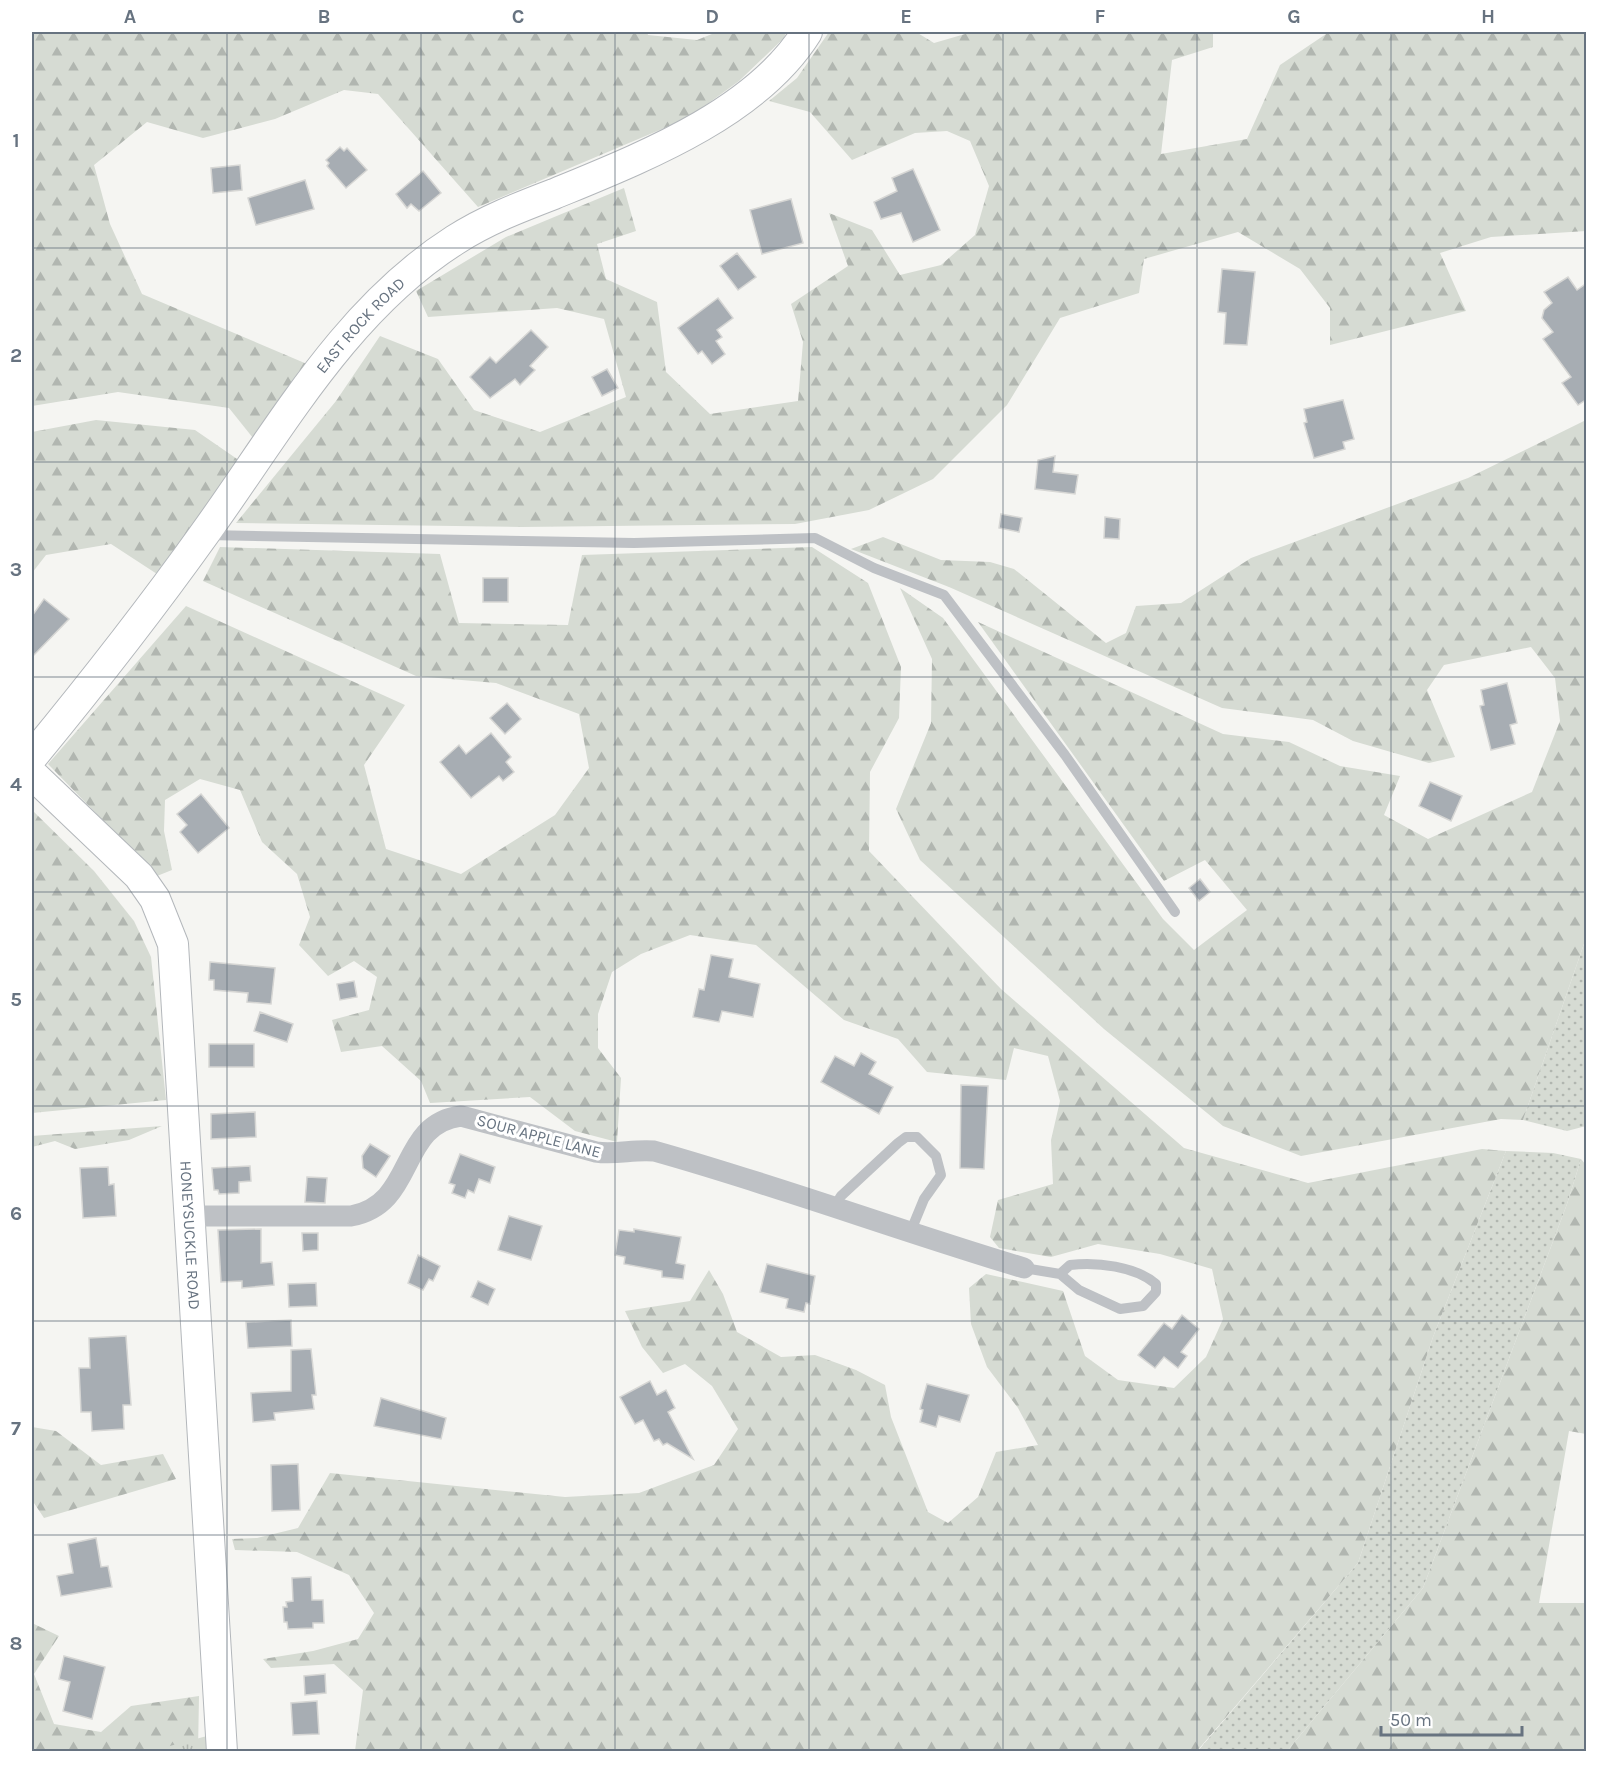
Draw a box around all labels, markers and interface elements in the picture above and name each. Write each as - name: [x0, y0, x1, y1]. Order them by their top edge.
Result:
- text: A: [124, 5, 137, 28]
- text: B: [318, 5, 330, 28]
- text: C: [512, 5, 524, 28]
- text: D: [705, 5, 719, 28]
- text: E: [900, 5, 912, 28]
- text: F: [1095, 5, 1106, 28]
- text: G: [1287, 5, 1301, 28]
- text: H: [1481, 5, 1495, 28]
- text: 1: [12, 129, 20, 152]
- street label: EAST ROCK ROAD: [312, 273, 408, 377]
- text: 2: [10, 344, 22, 367]
- text: 3: [10, 558, 22, 581]
- text: 4: [10, 773, 22, 796]
- text: 5: [10, 988, 22, 1011]
- street label: SOUR APPLE LANE: [475, 1110, 603, 1162]
- street label: HONEYSUCKLE ROAD: [177, 1160, 205, 1310]
- text: 6: [10, 1202, 22, 1225]
- text: 7: [11, 1417, 21, 1440]
- text: 8: [10, 1632, 22, 1655]
- scale bar: [1381, 1699, 1522, 1737]
- text: 50 m: [1390, 1709, 1432, 1731]

